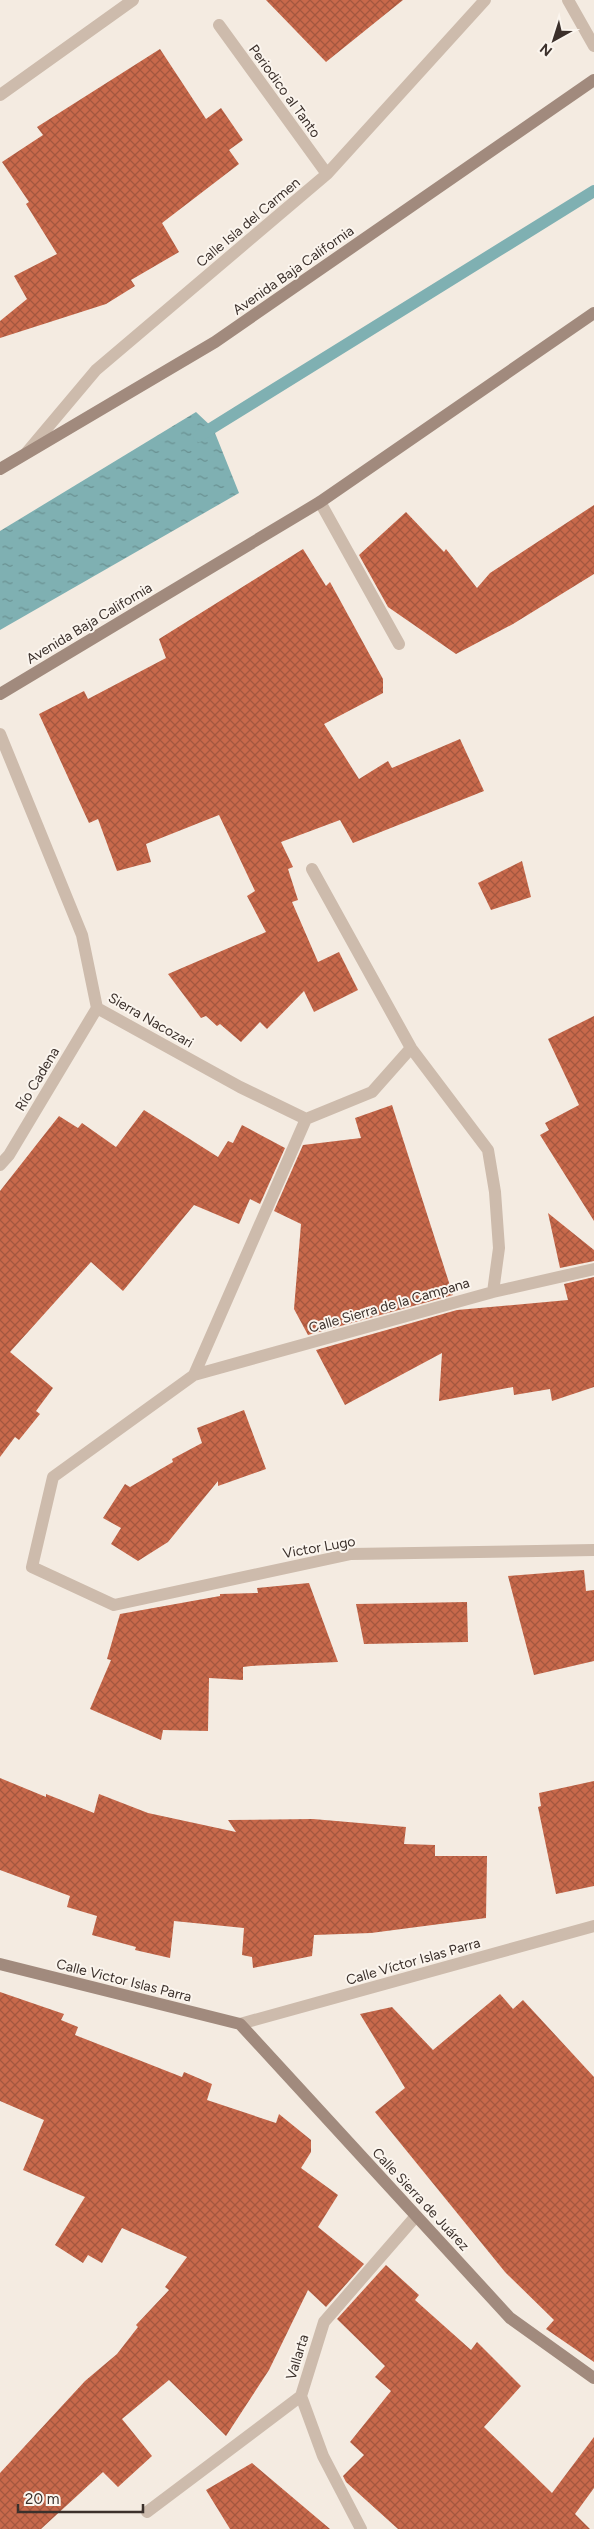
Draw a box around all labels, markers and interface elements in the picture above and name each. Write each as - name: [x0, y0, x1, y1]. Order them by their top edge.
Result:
- north arrow: [529, 15, 579, 65]
- text: N: [537, 40, 556, 60]
- street label: Periodico al Tanto: [245, 41, 324, 141]
- street label: Calle Isla del Carmen: [193, 174, 304, 271]
- street label: Avenida Baja California: [230, 222, 357, 319]
- street label: Avenida Baja California: [23, 579, 155, 668]
- street label: Sierra Nacozari: [105, 989, 196, 1052]
- street label: Río Cadena: [12, 1044, 63, 1114]
- street label: Calle Sierra de la Campana: [307, 1274, 472, 1337]
- street label: Victor Lugo: [281, 1533, 357, 1562]
- street label: Calle Víctor Islas Parra: [344, 1934, 482, 1989]
- street label: Calle Victor Islas Parra: [54, 1955, 193, 2006]
- street label: Calle Sierra de Juárez: [368, 2144, 473, 2255]
- street label: Vallarta: [283, 2332, 312, 2382]
- scale bar: [18, 2482, 142, 2514]
- text: 20 m: [25, 2490, 59, 2508]

